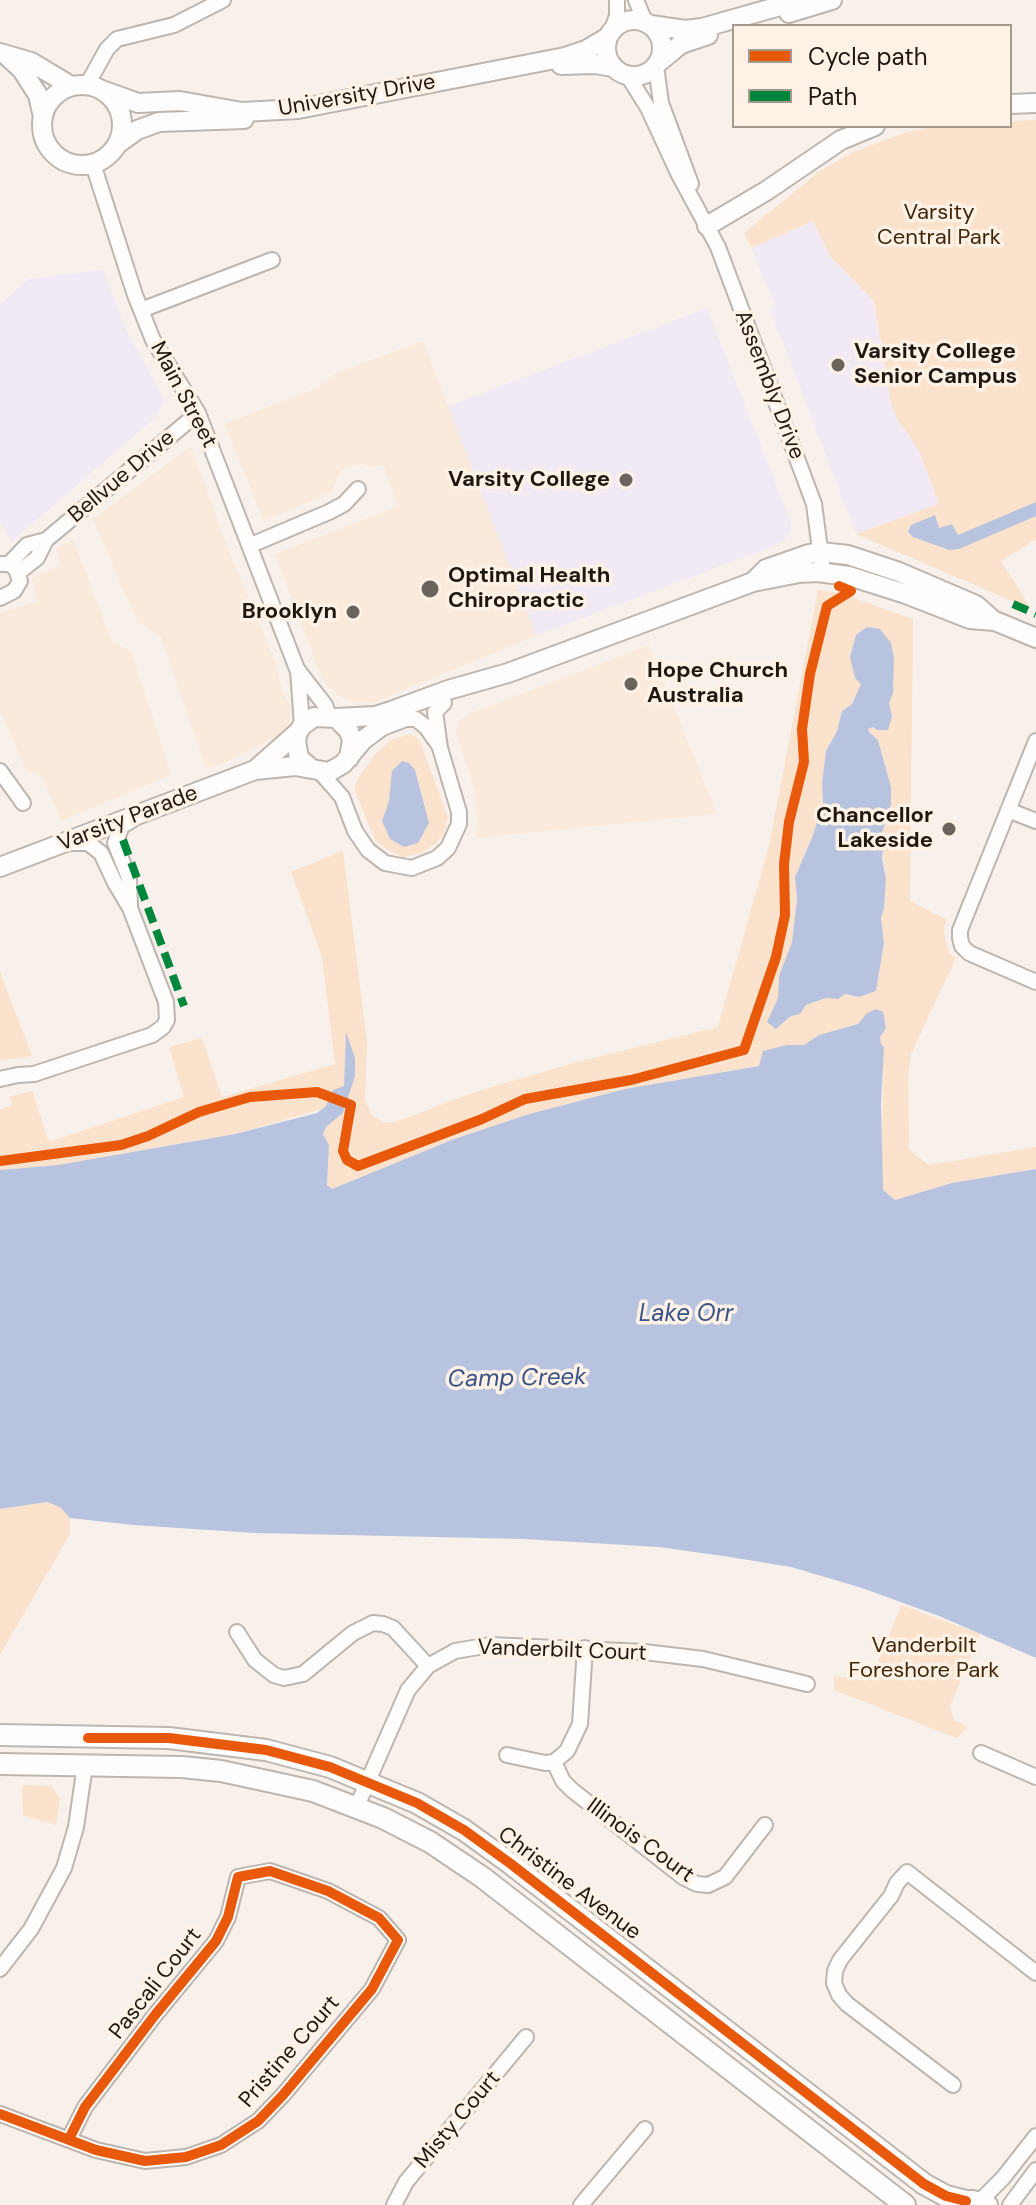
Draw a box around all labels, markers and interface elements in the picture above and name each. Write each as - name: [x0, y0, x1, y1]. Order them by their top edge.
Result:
- legend: [732, 24, 1012, 128]
- text: Cycle path: [808, 41, 927, 72]
- street label: University Drive: [276, 69, 438, 123]
- text: Path: [808, 81, 857, 112]
- park label: Varsity Central Park: [877, 200, 1001, 252]
- street label: Assembly Drive: [728, 307, 810, 463]
- street label: Main Street: [144, 337, 222, 453]
- place label: Varsity College Senior Campus: [854, 339, 1017, 390]
- marker: Varsity College Senior Campus: [829, 356, 847, 374]
- street label: Bellvue Drive: [64, 425, 180, 529]
- place label: Varsity College: [448, 467, 610, 493]
- marker: Varsity College: [617, 471, 635, 489]
- place label: Optimal Health Chiropractic: [448, 563, 610, 614]
- marker: Optimal Health Chiropractic: [419, 578, 441, 600]
- place label: Brooklyn: [242, 599, 337, 625]
- marker: Brooklyn: [344, 603, 362, 621]
- place label: Hope Church Australia: [647, 658, 788, 710]
- marker: Hope Church Australia: [622, 675, 640, 693]
- street label: Varsity Parade: [55, 780, 201, 858]
- place label: Chancellor Lakeside: [816, 803, 933, 854]
- marker: Chancellor Lakeside: [940, 820, 958, 838]
- water label: Lake Orr: [639, 1301, 733, 1329]
- water label: Camp Creek: [447, 1363, 587, 1395]
- park label: Vanderbilt Foreshore Park: [849, 1633, 999, 1684]
- street label: Vanderbilt Court: [477, 1635, 647, 1667]
- street label: Illinois Court: [581, 1793, 699, 1889]
- street label: Christine Avenue: [492, 1822, 646, 1946]
- street label: Pascali Court: [104, 1923, 208, 2045]
- street label: Pristine Court: [234, 1991, 346, 2113]
- street label: Misty Court: [410, 2066, 506, 2174]

